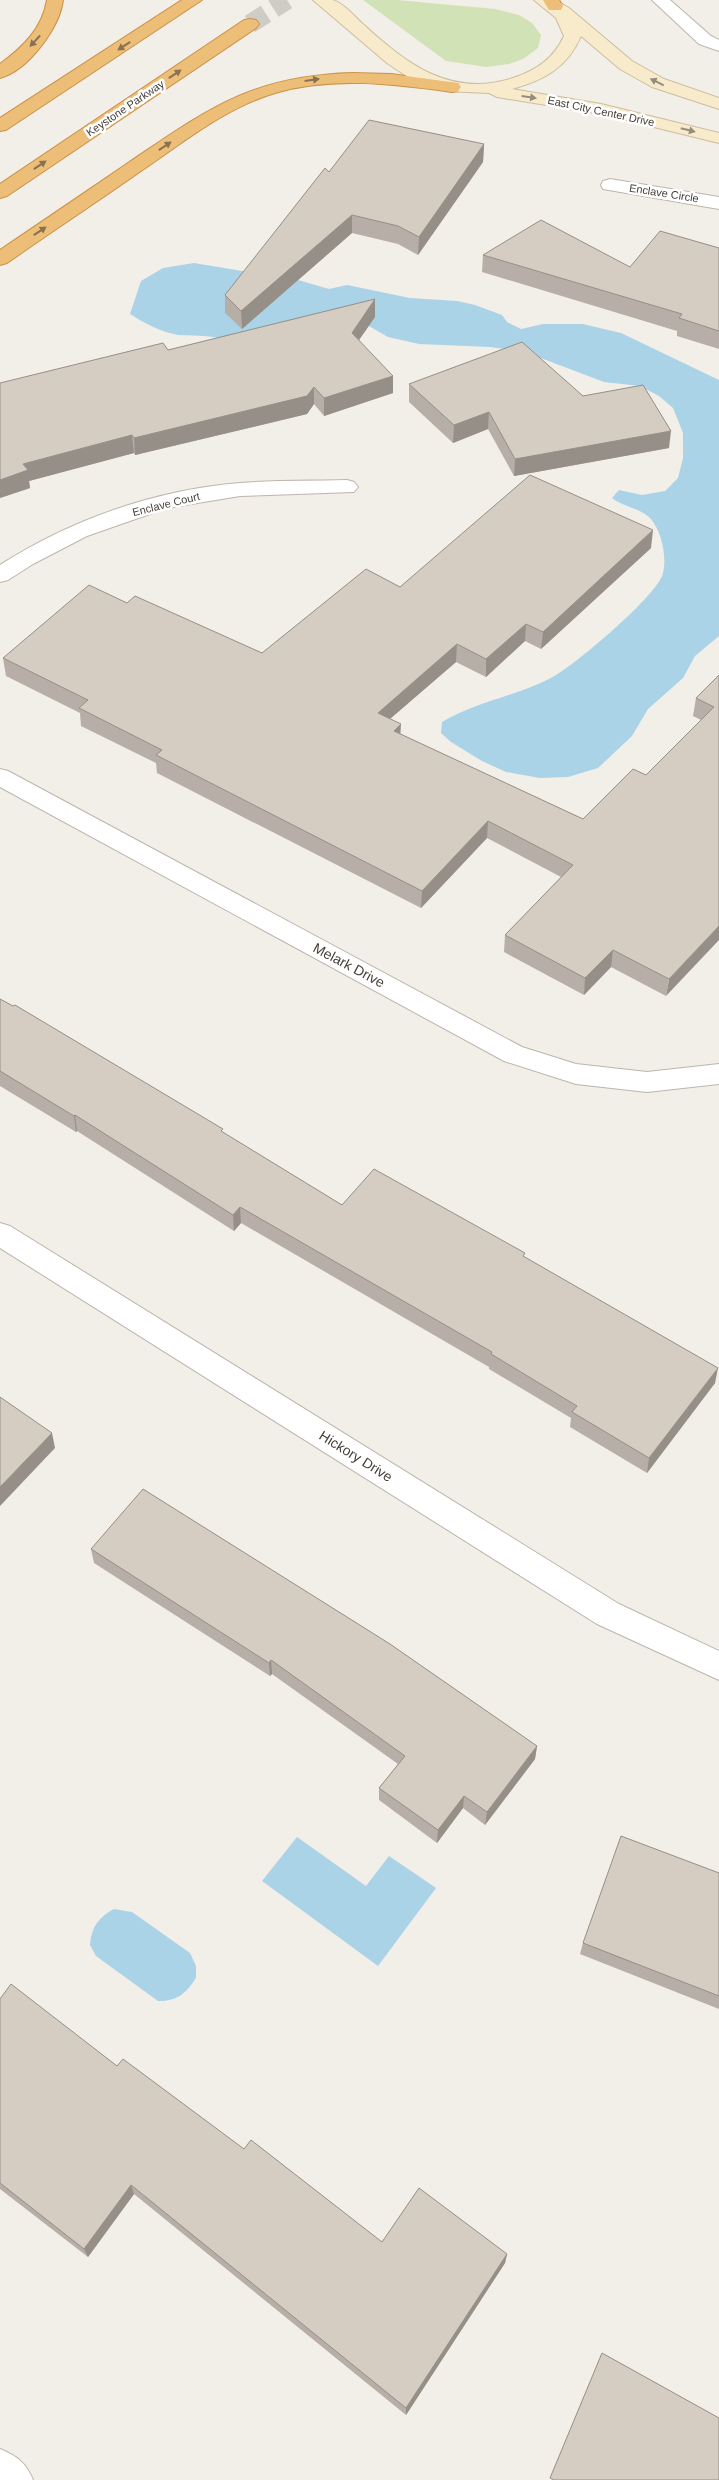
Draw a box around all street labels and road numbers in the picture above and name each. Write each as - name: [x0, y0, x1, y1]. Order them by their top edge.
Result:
- street label: Keystone Parkway: [84, 77, 167, 138]
- street label: East City Center Drive: [547, 94, 655, 128]
- street label: Enclave Circle: [628, 182, 700, 204]
- street label: Enclave Court: [131, 490, 201, 518]
- street label: Melark Drive: [311, 939, 388, 991]
- street label: Hickory Drive: [316, 1427, 396, 1485]

